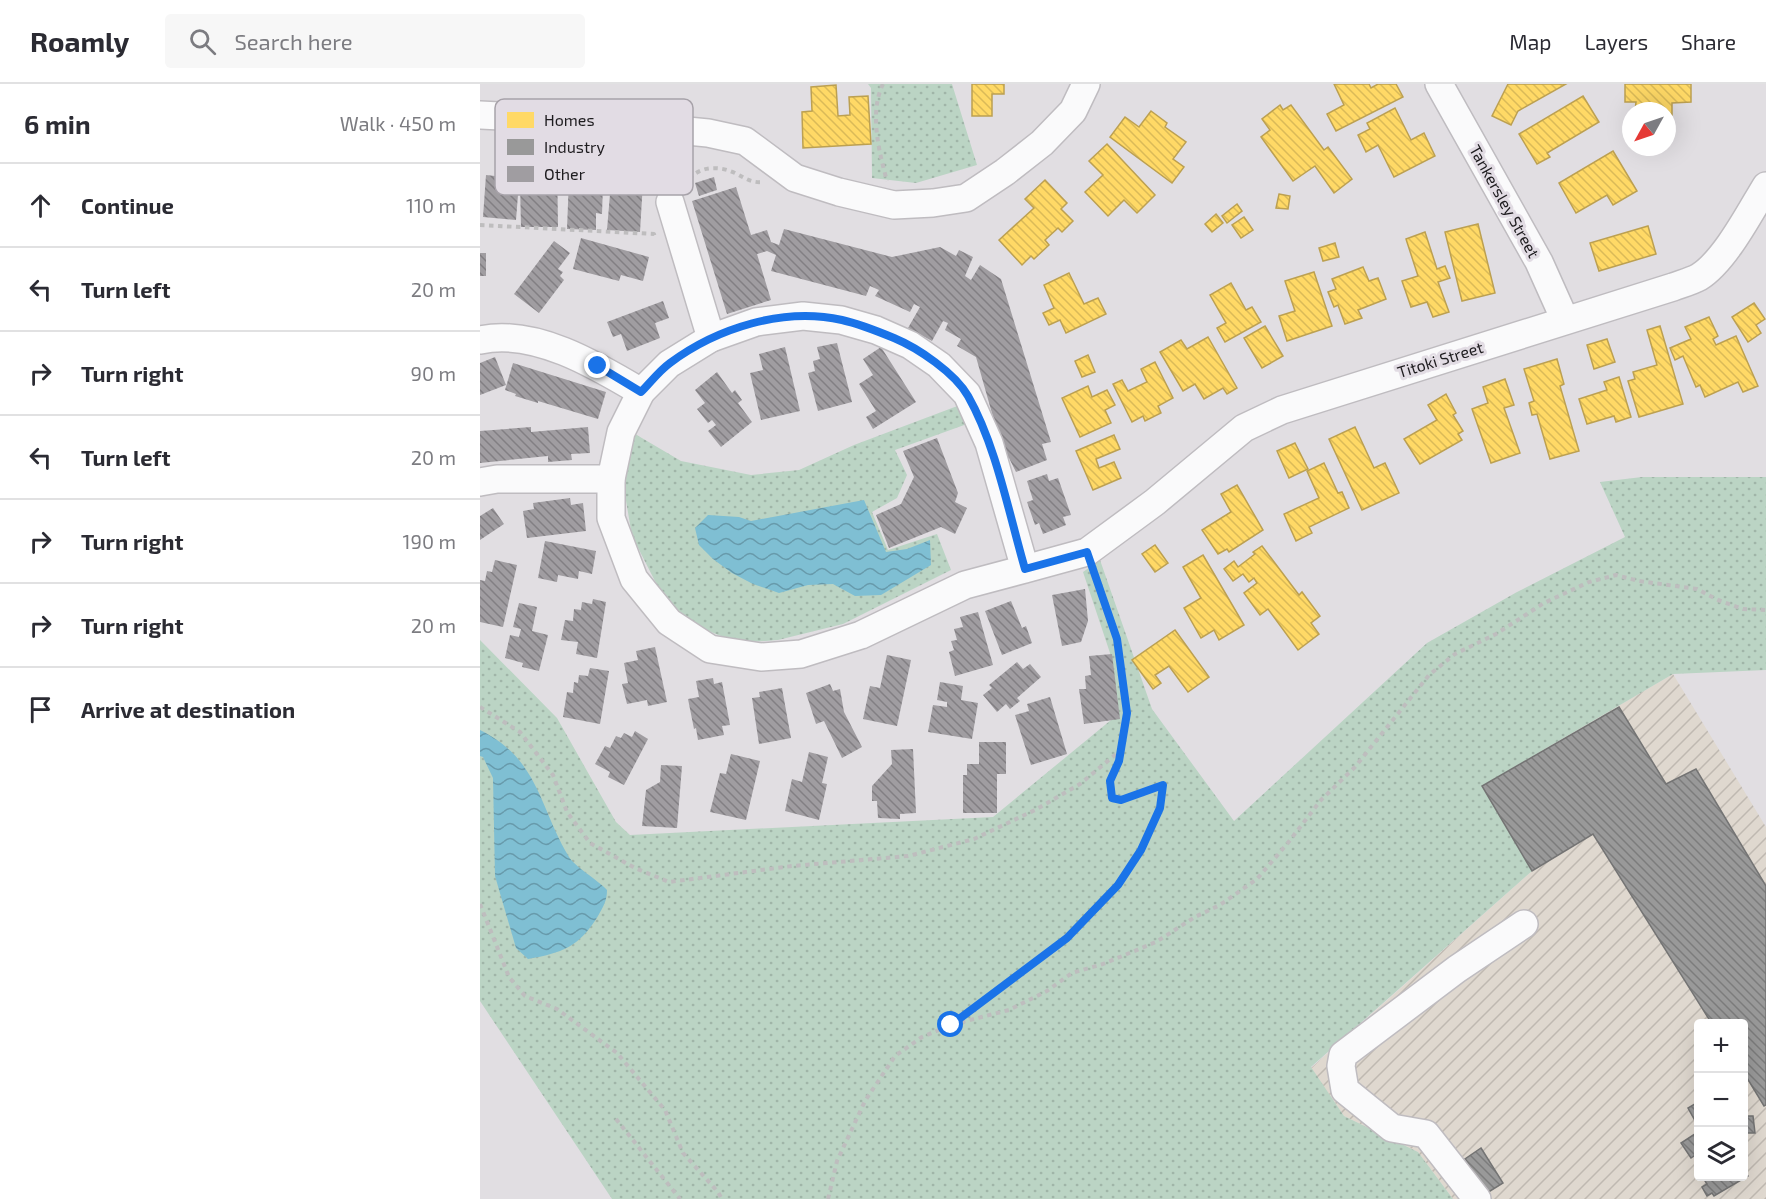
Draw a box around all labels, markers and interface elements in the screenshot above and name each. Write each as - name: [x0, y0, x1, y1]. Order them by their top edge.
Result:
- search box: [165, 14, 585, 68]
- text: Roamly: [30, 24, 129, 58]
- icon: search: [186, 25, 219, 58]
- text: Search here: [234, 28, 353, 54]
- text: Map: [1509, 29, 1551, 54]
- text: Layers: [1584, 29, 1648, 54]
- text: Share: [1681, 29, 1736, 54]
- legend: [495, 99, 693, 195]
- north arrow: [1622, 102, 1676, 156]
- text: 6 min: [24, 108, 91, 139]
- text: Homes: [544, 110, 595, 129]
- text: Walk · 450 m: [340, 111, 456, 135]
- text: Industry: [544, 137, 605, 156]
- street label: Tankersley Street: [1466, 141, 1544, 261]
- text: Other: [544, 164, 586, 183]
- icon: ahead: [24, 189, 57, 222]
- text: Continue: [81, 192, 174, 218]
- text: 110 m: [406, 193, 456, 217]
- icon: left: [24, 273, 57, 306]
- text: Turn left: [81, 276, 170, 302]
- text: 20 m: [411, 277, 456, 301]
- street label: Titoki Street: [1395, 337, 1485, 381]
- route end: [584, 352, 610, 378]
- icon: right: [24, 357, 57, 390]
- text: Turn right: [81, 360, 183, 386]
- text: 90 m: [411, 361, 456, 385]
- icon: left: [24, 441, 57, 474]
- text: Turn left: [81, 444, 170, 470]
- text: 20 m: [411, 445, 456, 469]
- icon: right: [24, 525, 57, 558]
- text: Turn right: [81, 528, 183, 554]
- text: 190 m: [403, 529, 456, 553]
- icon: right: [24, 609, 57, 642]
- text: Turn right: [81, 612, 183, 638]
- text: 20 m: [411, 613, 456, 637]
- icon: arrive: [24, 693, 57, 726]
- text: Arrive at destination: [81, 696, 295, 722]
- route start: [937, 1011, 963, 1037]
- map controls: [1694, 1019, 1748, 1181]
- button: +: [1694, 1019, 1748, 1073]
- button: −: [1694, 1073, 1748, 1127]
- button: layers: [1694, 1127, 1748, 1181]

